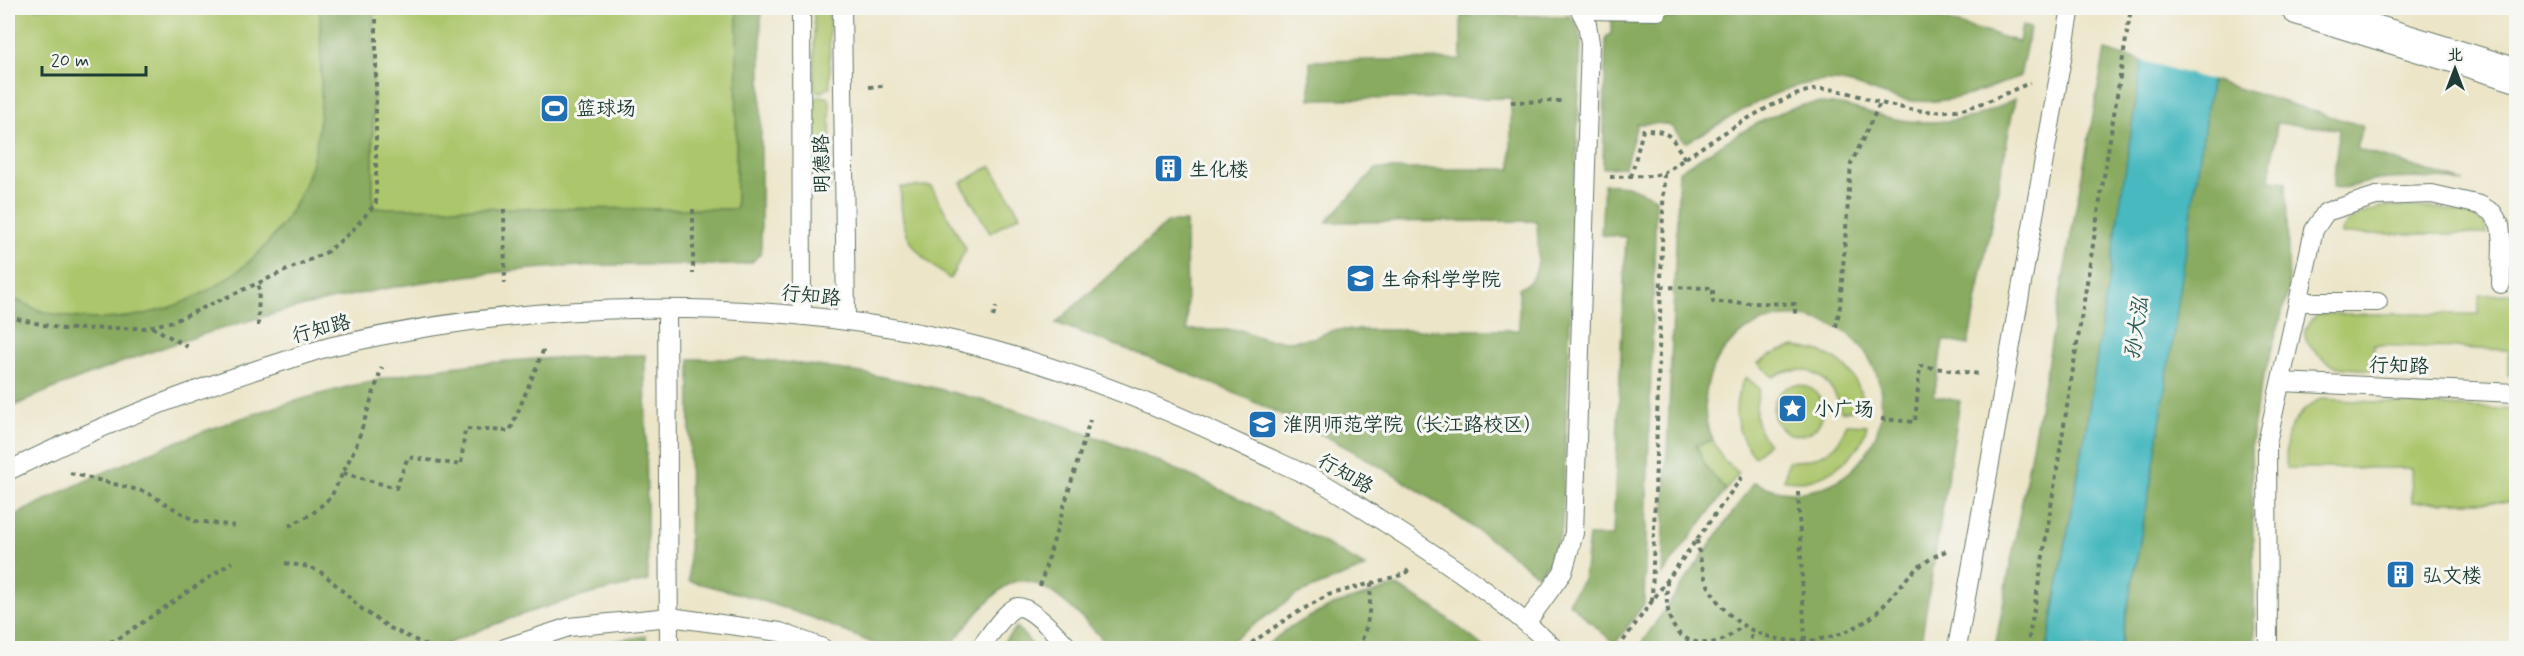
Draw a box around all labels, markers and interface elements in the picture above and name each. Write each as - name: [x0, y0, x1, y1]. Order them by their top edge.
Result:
- scale bar: [42, 39, 146, 77]
- north arrow: [2425, 39, 2485, 99]
- text: 北: [2447, 45, 2463, 66]
- text: 20 m: [51, 49, 89, 73]
- sports icon: 篮球场: [539, 92, 571, 124]
- place label: 篮球场: [576, 96, 636, 123]
- street label: 明德路: [808, 133, 837, 194]
- building icon: 生化楼: [1152, 153, 1184, 185]
- place label: 生化楼: [1189, 157, 1249, 184]
- school or university icon: 生命科学学院: [1344, 263, 1376, 295]
- place label: 生命科学学院: [1381, 267, 1501, 294]
- street label: 行知路: [780, 280, 843, 313]
- water label: 孙大泓: [2118, 295, 2156, 361]
- street label: 行知路: [289, 308, 355, 350]
- street label: 行知路: [2368, 352, 2430, 381]
- place icon: 小广场: [1777, 393, 1809, 425]
- place label: 小广场: [1814, 397, 1874, 424]
- school or university icon: 淮阴师范学院（长江路校区）: [1246, 408, 1278, 440]
- place label: 淮阴师范学院（长江路校区）: [1283, 412, 1543, 439]
- street label: 行知路: [1313, 448, 1379, 501]
- building icon: 弘文楼: [2385, 559, 2417, 591]
- place label: 弘文楼: [2422, 563, 2482, 590]

